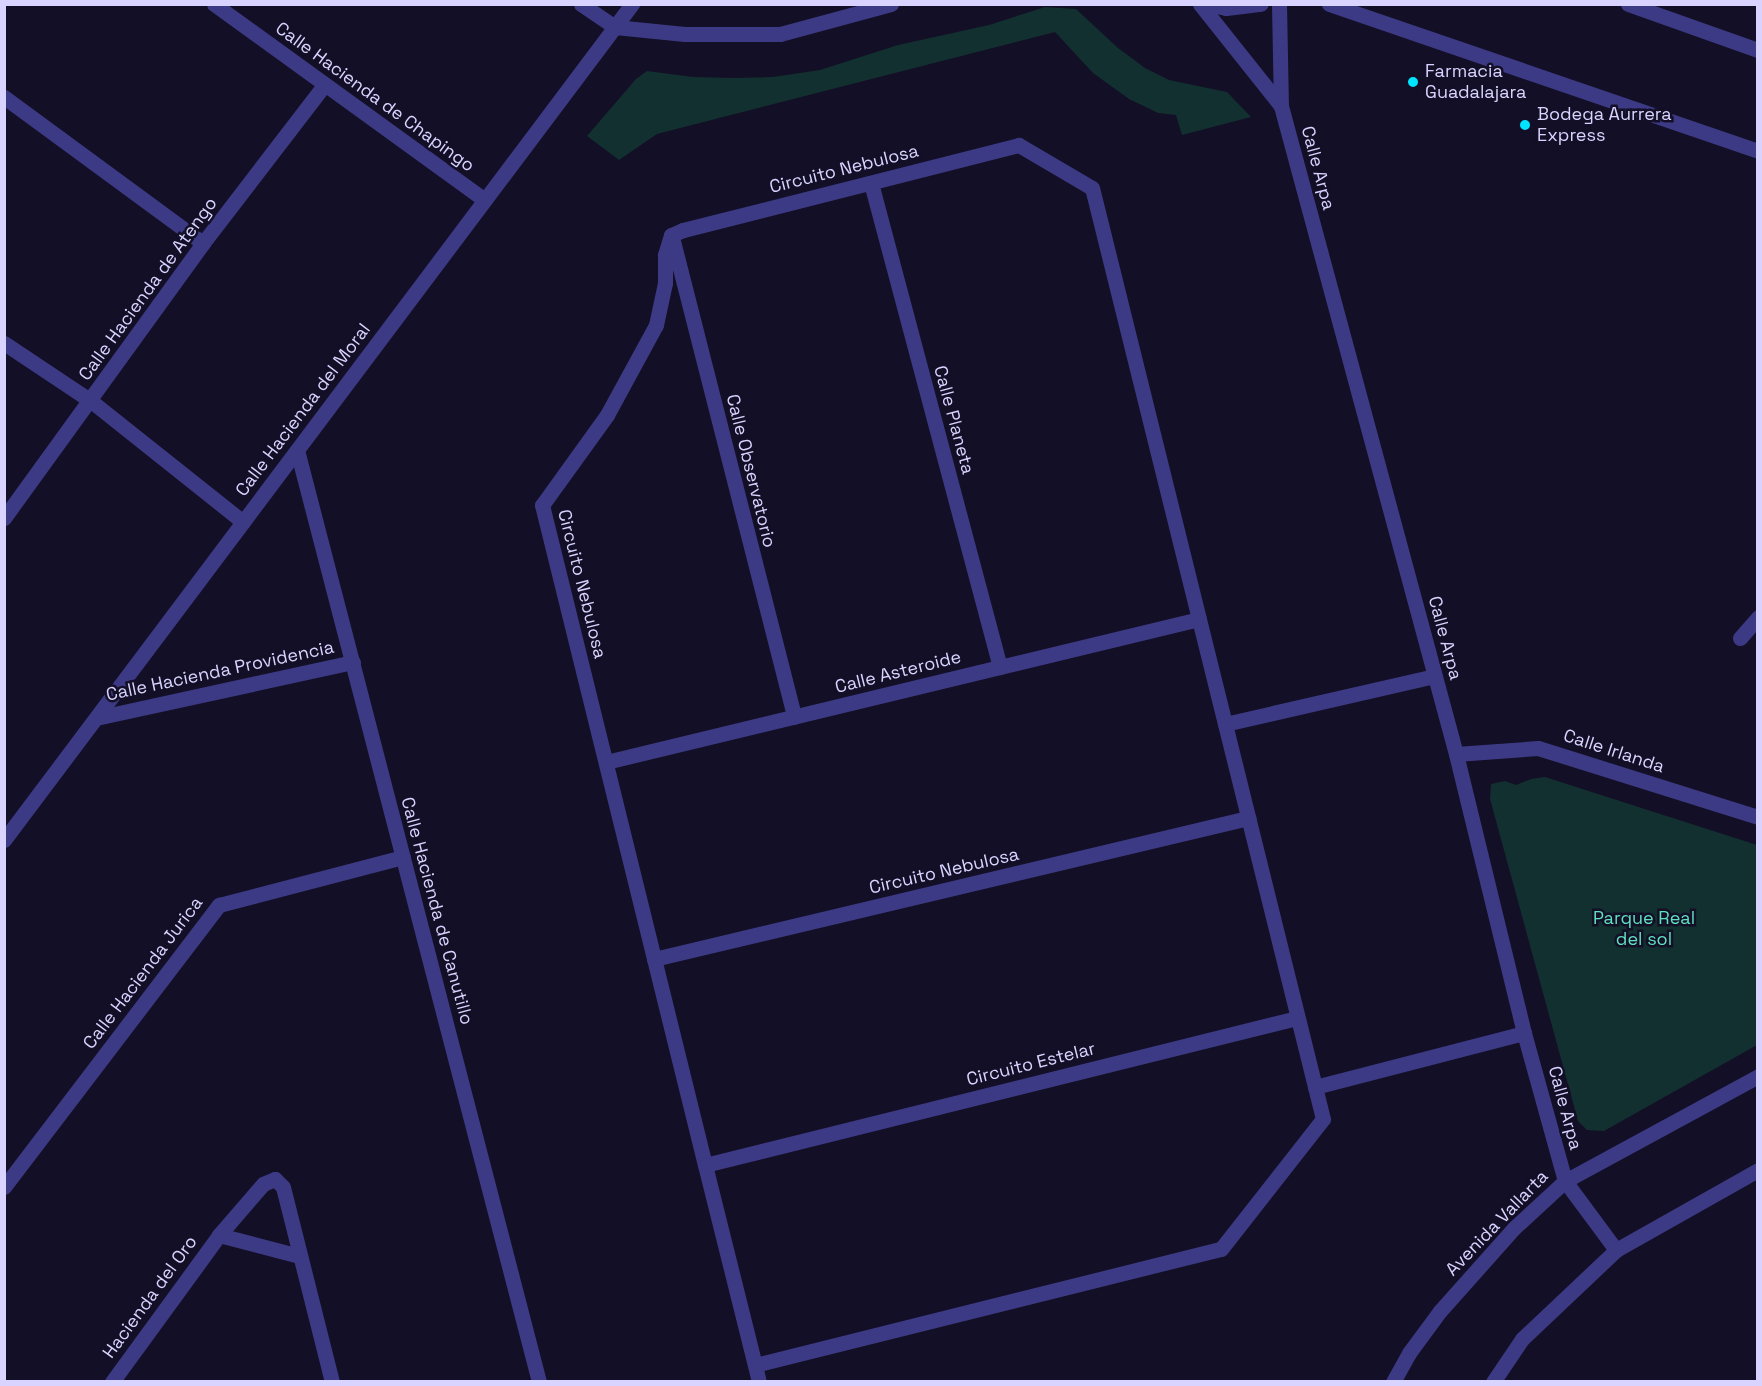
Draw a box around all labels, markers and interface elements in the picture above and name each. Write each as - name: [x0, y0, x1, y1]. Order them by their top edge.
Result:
- street label: Calle Hacienda de Chapingo: [271, 17, 479, 177]
- place label: Farmacia Guadalajara: [1425, 61, 1526, 104]
- marker: Farmacia Guadalajara: [1406, 75, 1420, 89]
- place label: Bodega Aurrera Express: [1537, 104, 1672, 146]
- marker: Bodega Aurrera Express: [1518, 118, 1532, 132]
- street label: Calle Arpa: [1296, 124, 1340, 212]
- street label: Circuito Nebulosa: [767, 140, 921, 198]
- street label: Calle Hacienda de Atengo: [74, 193, 222, 385]
- street label: Calle Hacienda del Moral: [231, 319, 375, 501]
- street label: Calle Planeta: [929, 363, 979, 477]
- street label: Calle Observatorio: [722, 392, 780, 550]
- street label: Circuito Nebulosa: [553, 507, 611, 661]
- street label: Calle Arpa: [1423, 594, 1467, 682]
- street label: Calle Hacienda Providencia: [104, 636, 336, 706]
- street label: Calle Asteroide: [833, 646, 963, 698]
- street label: Calle Irlanda: [1561, 725, 1667, 777]
- street label: Calle Hacienda de Canutillo: [396, 795, 478, 1027]
- street label: Circuito Nebulosa: [867, 843, 1021, 899]
- street label: Calle Hacienda Jurica: [79, 893, 207, 1053]
- park label: Parque Real del sol: [1593, 908, 1695, 950]
- street label: Circuito Estelar: [964, 1038, 1098, 1090]
- street label: Calle Arpa: [1543, 1064, 1587, 1152]
- street label: Avenida Vallarta: [1441, 1166, 1553, 1280]
- street label: Hacienda del Oro: [98, 1231, 202, 1363]

